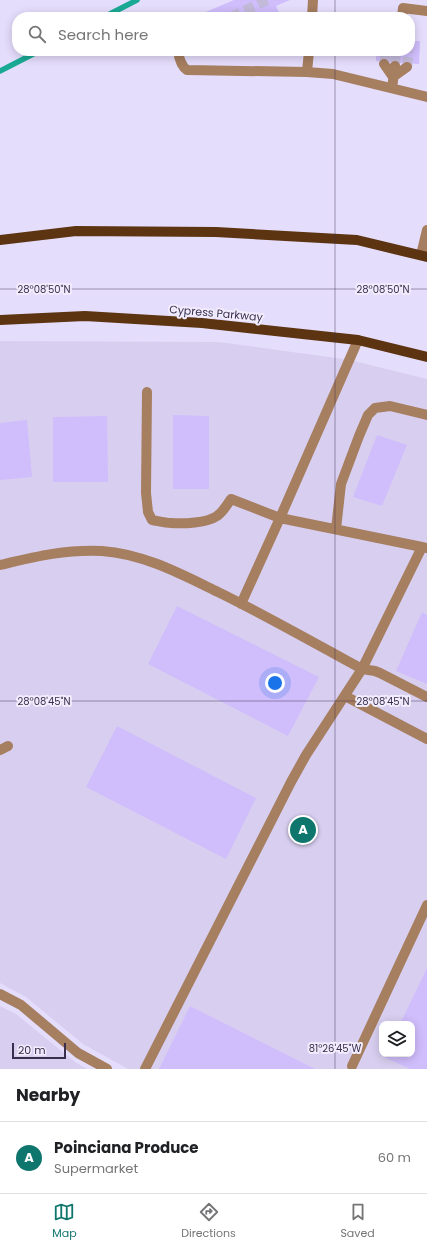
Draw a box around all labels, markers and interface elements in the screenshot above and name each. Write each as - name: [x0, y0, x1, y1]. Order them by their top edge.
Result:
- search box: [12, 12, 415, 56]
- icon: search: [26, 23, 48, 45]
- text: Search here: [58, 24, 148, 45]
- text: 28°08'50"N: [18, 282, 70, 297]
- text: 28°08'50"N: [357, 282, 409, 297]
- street label: Cypress Parkway: [169, 301, 264, 325]
- your location: [265, 673, 285, 693]
- text: 28°08'45"N: [18, 694, 70, 709]
- text: 28°08'45"N: [357, 694, 409, 709]
- pin: A: [290, 815, 316, 845]
- map controls: [379, 1021, 415, 1057]
- button: layers: [379, 1021, 415, 1057]
- scale bar: [12, 1041, 66, 1060]
- text: 81°26'45"W: [309, 1041, 362, 1056]
- text: 20 m: [18, 1042, 46, 1058]
- text: Nearby: [16, 1083, 80, 1107]
- text: Poinciana Produce: [54, 1137, 199, 1158]
- text: A: [24, 1148, 34, 1167]
- text: 60 m: [378, 1148, 411, 1167]
- text: Supermarket: [54, 1159, 138, 1178]
- tab: Map: [52, 1201, 77, 1242]
- tab: Directions: [181, 1201, 236, 1242]
- tab: Saved: [340, 1201, 375, 1242]

